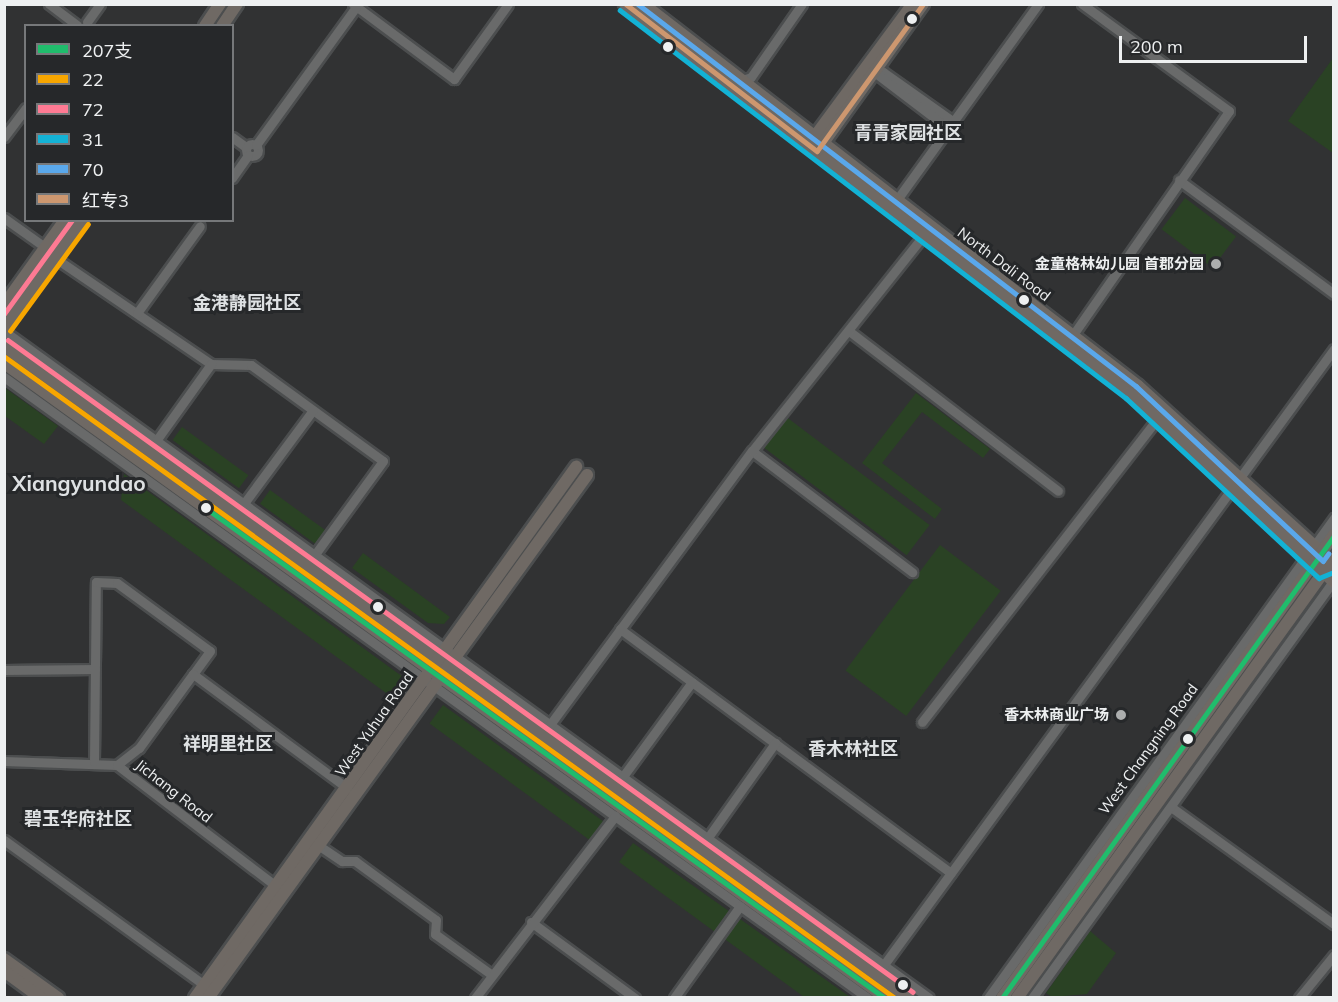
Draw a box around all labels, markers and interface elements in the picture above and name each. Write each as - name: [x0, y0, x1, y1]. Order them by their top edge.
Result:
- unlabelled marker: [906, 13, 918, 25]
- legend: [24, 24, 234, 222]
- scale bar: [1122, 24, 1310, 62]
- text: 200 m: [1130, 35, 1183, 58]
- text: 207支: [82, 39, 132, 62]
- unlabelled marker: [662, 41, 674, 53]
- text: 22: [82, 68, 104, 91]
- text: 72: [82, 98, 104, 121]
- district label: 青青家园社区: [854, 122, 962, 144]
- text: 31: [82, 128, 104, 151]
- text: 70: [82, 158, 104, 181]
- text: 红专3: [82, 189, 129, 212]
- street label: North Dali Road: [954, 223, 1054, 305]
- place label: 金童格林幼儿园 首郡分园: [1035, 255, 1204, 273]
- marker: 金童格林幼儿园 首郡分园: [1209, 257, 1223, 271]
- district label: 金港静园社区: [193, 292, 301, 314]
- unlabelled marker: [1018, 294, 1030, 306]
- district label: Xiangyundao: [12, 470, 146, 496]
- unlabelled marker: [200, 502, 212, 514]
- unlabelled marker: [372, 601, 384, 613]
- street label: West Yuhua Road: [331, 668, 417, 780]
- street label: West Changning Road: [1095, 680, 1201, 818]
- place label: 香木林商业广场: [1004, 706, 1109, 724]
- marker: 香木林商业广场: [1114, 708, 1128, 722]
- district label: 祥明里社区: [183, 733, 273, 755]
- unlabelled marker: [1182, 733, 1194, 745]
- district label: 香木林社区: [808, 738, 898, 760]
- street label: Jichang Road: [132, 756, 216, 826]
- district label: 碧玉华府社区: [24, 808, 132, 830]
- unlabelled marker: [897, 979, 909, 991]

